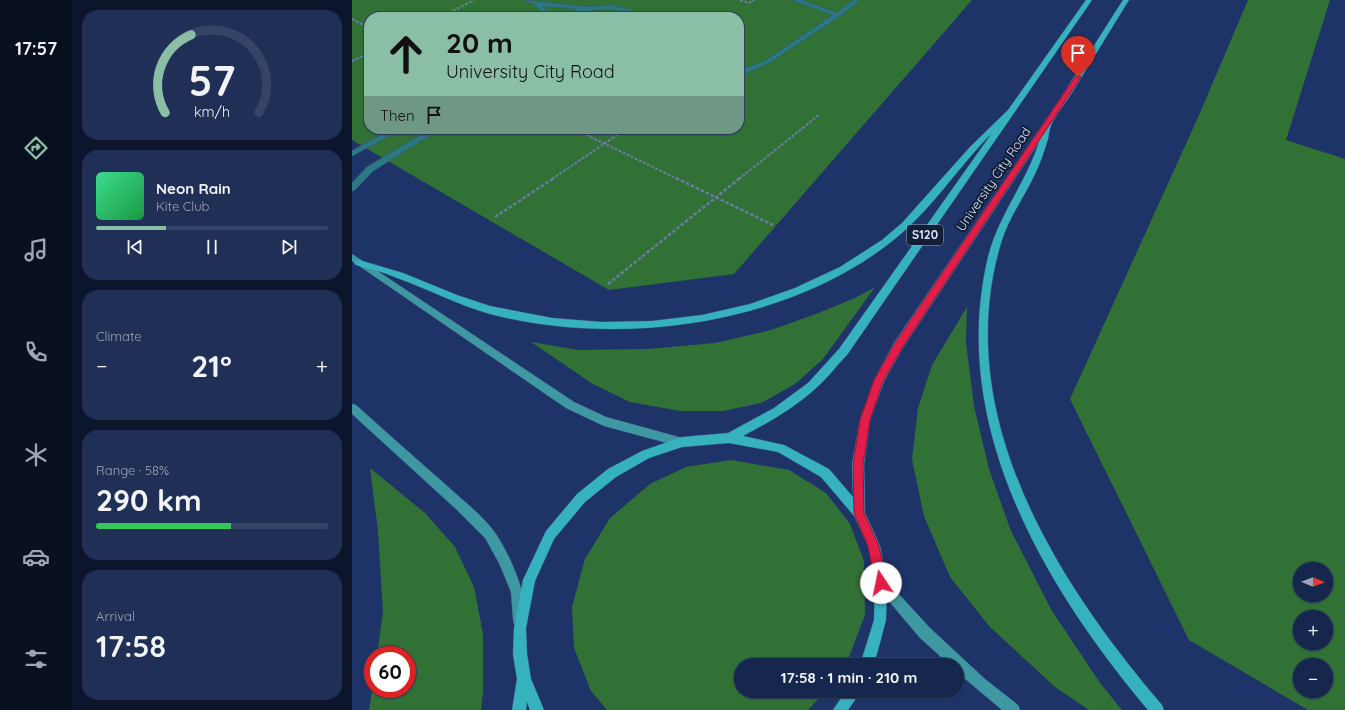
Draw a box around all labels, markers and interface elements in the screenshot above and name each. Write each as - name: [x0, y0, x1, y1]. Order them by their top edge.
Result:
- text: 20 m: [446, 25, 513, 60]
- icon: ahead: [380, 28, 432, 80]
- pin: [1061, 36, 1095, 77]
- text: 17:57: [15, 37, 57, 60]
- icon: arrive: [1067, 42, 1089, 64]
- text: 57: [189, 54, 235, 106]
- text: University City Road: [446, 60, 615, 83]
- text: km/h: [194, 103, 230, 121]
- icon: arrive: [423, 104, 445, 126]
- text: Then: [380, 106, 415, 125]
- street label: University City Road: [952, 124, 1034, 234]
- icon: directions: [22, 134, 50, 162]
- text: Neon Rain: [156, 179, 231, 198]
- text: Kite Club: [156, 198, 209, 214]
- road number: S120: [907, 225, 943, 245]
- icon: music: [22, 236, 50, 264]
- icon: previous: [124, 236, 146, 258]
- icon: pause: [201, 236, 223, 258]
- icon: next: [278, 236, 300, 258]
- text: Climate: [96, 328, 142, 344]
- icon: phone: [22, 338, 50, 366]
- text: 21°: [191, 347, 232, 385]
- text: −: [96, 352, 107, 380]
- text: +: [316, 352, 328, 380]
- icon: climate: [22, 441, 50, 469]
- text: Range · 58%: [96, 462, 169, 478]
- text: 290 km: [96, 481, 202, 519]
- icon: car: [22, 543, 50, 571]
- position arrow: [860, 562, 902, 604]
- north arrow: [1293, 562, 1333, 602]
- map controls: [1293, 562, 1333, 698]
- text: Arrival: [96, 608, 135, 624]
- button: +: [1293, 610, 1333, 650]
- text: 17:58: [96, 627, 166, 665]
- icon: filters: [22, 645, 50, 673]
- speed limit sign: 60: [364, 646, 416, 698]
- button: −: [1293, 658, 1333, 698]
- text: 17:58 · 1 min · 210 m: [781, 668, 917, 687]

